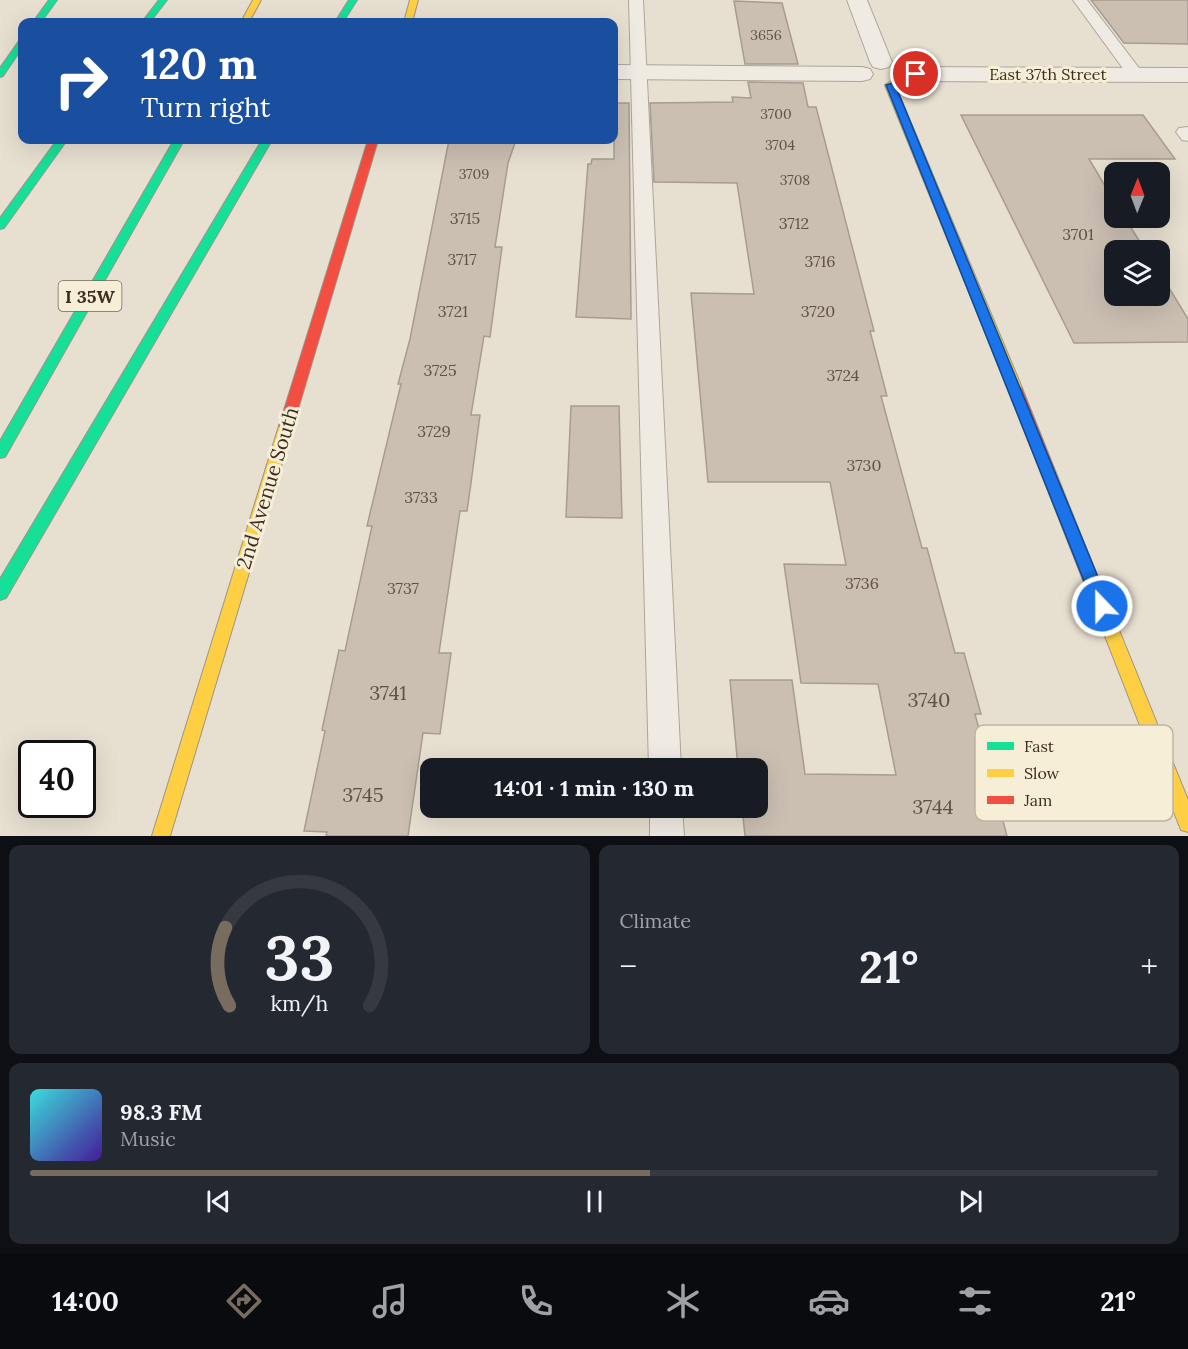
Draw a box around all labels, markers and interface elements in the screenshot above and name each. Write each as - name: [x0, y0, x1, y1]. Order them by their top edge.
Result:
- house number: 3656: [750, 26, 782, 44]
- text: 120 m: [141, 37, 257, 91]
- icon: right: [42, 42, 120, 120]
- pin: [890, 48, 941, 99]
- icon: arrive: [899, 57, 932, 90]
- street label: East 37th Street: [989, 64, 1107, 84]
- text: Turn right: [141, 90, 270, 124]
- house number: 3700: [760, 105, 792, 123]
- house number: 3704: [765, 136, 796, 154]
- north arrow: [1104, 162, 1170, 228]
- map controls: [1104, 162, 1170, 306]
- house number: 3709: [459, 165, 489, 183]
- house number: 3708: [780, 171, 810, 189]
- house number: 3715: [450, 208, 480, 228]
- house number: 3712: [779, 213, 809, 233]
- house number: 3701: [1062, 224, 1094, 244]
- button: layers: [1104, 240, 1170, 306]
- house number: 3717: [447, 249, 477, 269]
- house number: 3716: [805, 251, 835, 271]
- road number: I 35W: [58, 281, 122, 311]
- house number: 3721: [438, 301, 468, 321]
- house number: 3720: [801, 301, 835, 321]
- house number: 3725: [423, 360, 457, 380]
- house number: 3724: [827, 365, 860, 385]
- street label: 2nd Avenue South: [230, 404, 304, 572]
- house number: 3729: [417, 421, 451, 441]
- house number: 3730: [847, 455, 881, 475]
- house number: 3733: [404, 487, 438, 507]
- house number: 3736: [845, 573, 879, 593]
- position arrow: [1070, 574, 1134, 638]
- house number: 3737: [387, 578, 420, 598]
- house number: 3741: [369, 680, 407, 705]
- house number: 3740: [908, 687, 950, 712]
- legend: [975, 725, 1173, 821]
- text: Fast: [1024, 736, 1055, 756]
- speed limit sign: 40: [18, 740, 96, 818]
- text: Slow: [1024, 763, 1060, 783]
- text: 14:01 · 1 min · 130 m: [494, 774, 694, 802]
- house number: 3745: [342, 782, 384, 807]
- text: Jam: [1023, 790, 1052, 810]
- house number: 3744: [912, 794, 954, 819]
- text: Climate: [620, 908, 691, 933]
- text: 33: [264, 917, 334, 997]
- text: 21°: [859, 938, 918, 995]
- text: −: [620, 945, 637, 987]
- text: +: [1140, 945, 1158, 987]
- text: km/h: [270, 990, 328, 1018]
- text: 98.3 FM: [120, 1098, 202, 1126]
- text: Music: [120, 1126, 176, 1151]
- icon: previous: [202, 1185, 235, 1218]
- icon: pause: [578, 1185, 611, 1218]
- icon: next: [954, 1185, 987, 1218]
- icon: directions: [223, 1280, 265, 1322]
- icon: music: [369, 1280, 411, 1322]
- icon: phone: [515, 1280, 557, 1322]
- icon: climate: [662, 1280, 704, 1322]
- icon: car: [808, 1280, 850, 1322]
- icon: filters: [954, 1280, 996, 1322]
- text: 14:00: [52, 1284, 119, 1318]
- text: 21°: [1100, 1284, 1136, 1318]

